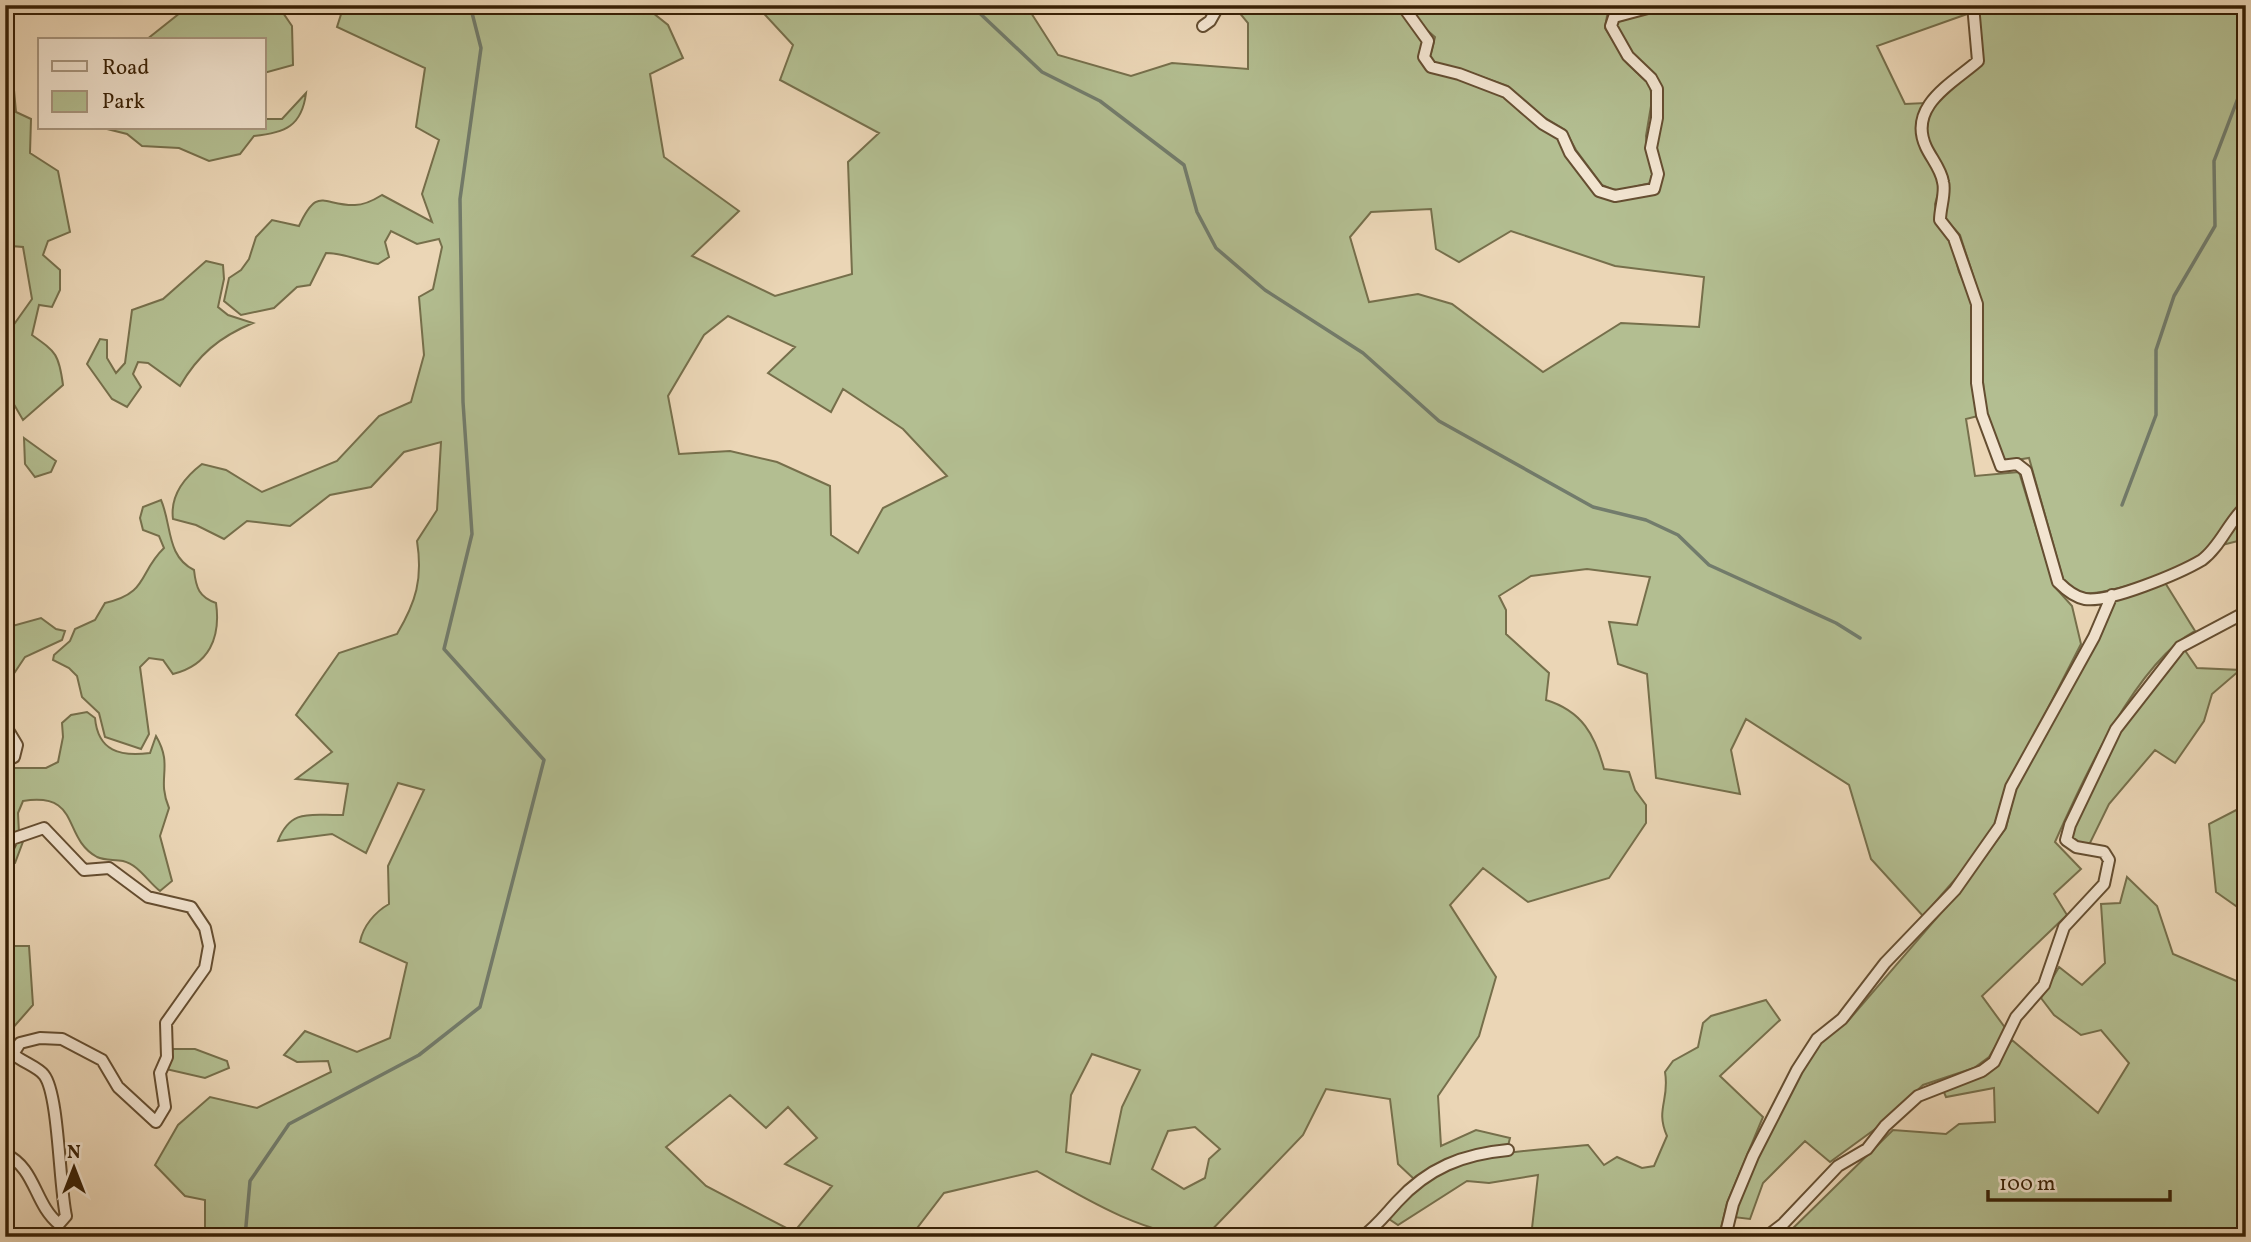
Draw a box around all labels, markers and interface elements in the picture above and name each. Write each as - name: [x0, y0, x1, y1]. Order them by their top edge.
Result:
- legend: [38, 38, 266, 130]
- text: Road: [102, 54, 149, 83]
- text: Park: [102, 88, 145, 117]
- north arrow: [38, 1134, 108, 1204]
- text: N: [67, 1140, 81, 1166]
- scale bar: [1988, 1158, 2170, 1202]
- text: 100 m: [1999, 1170, 2056, 1199]

